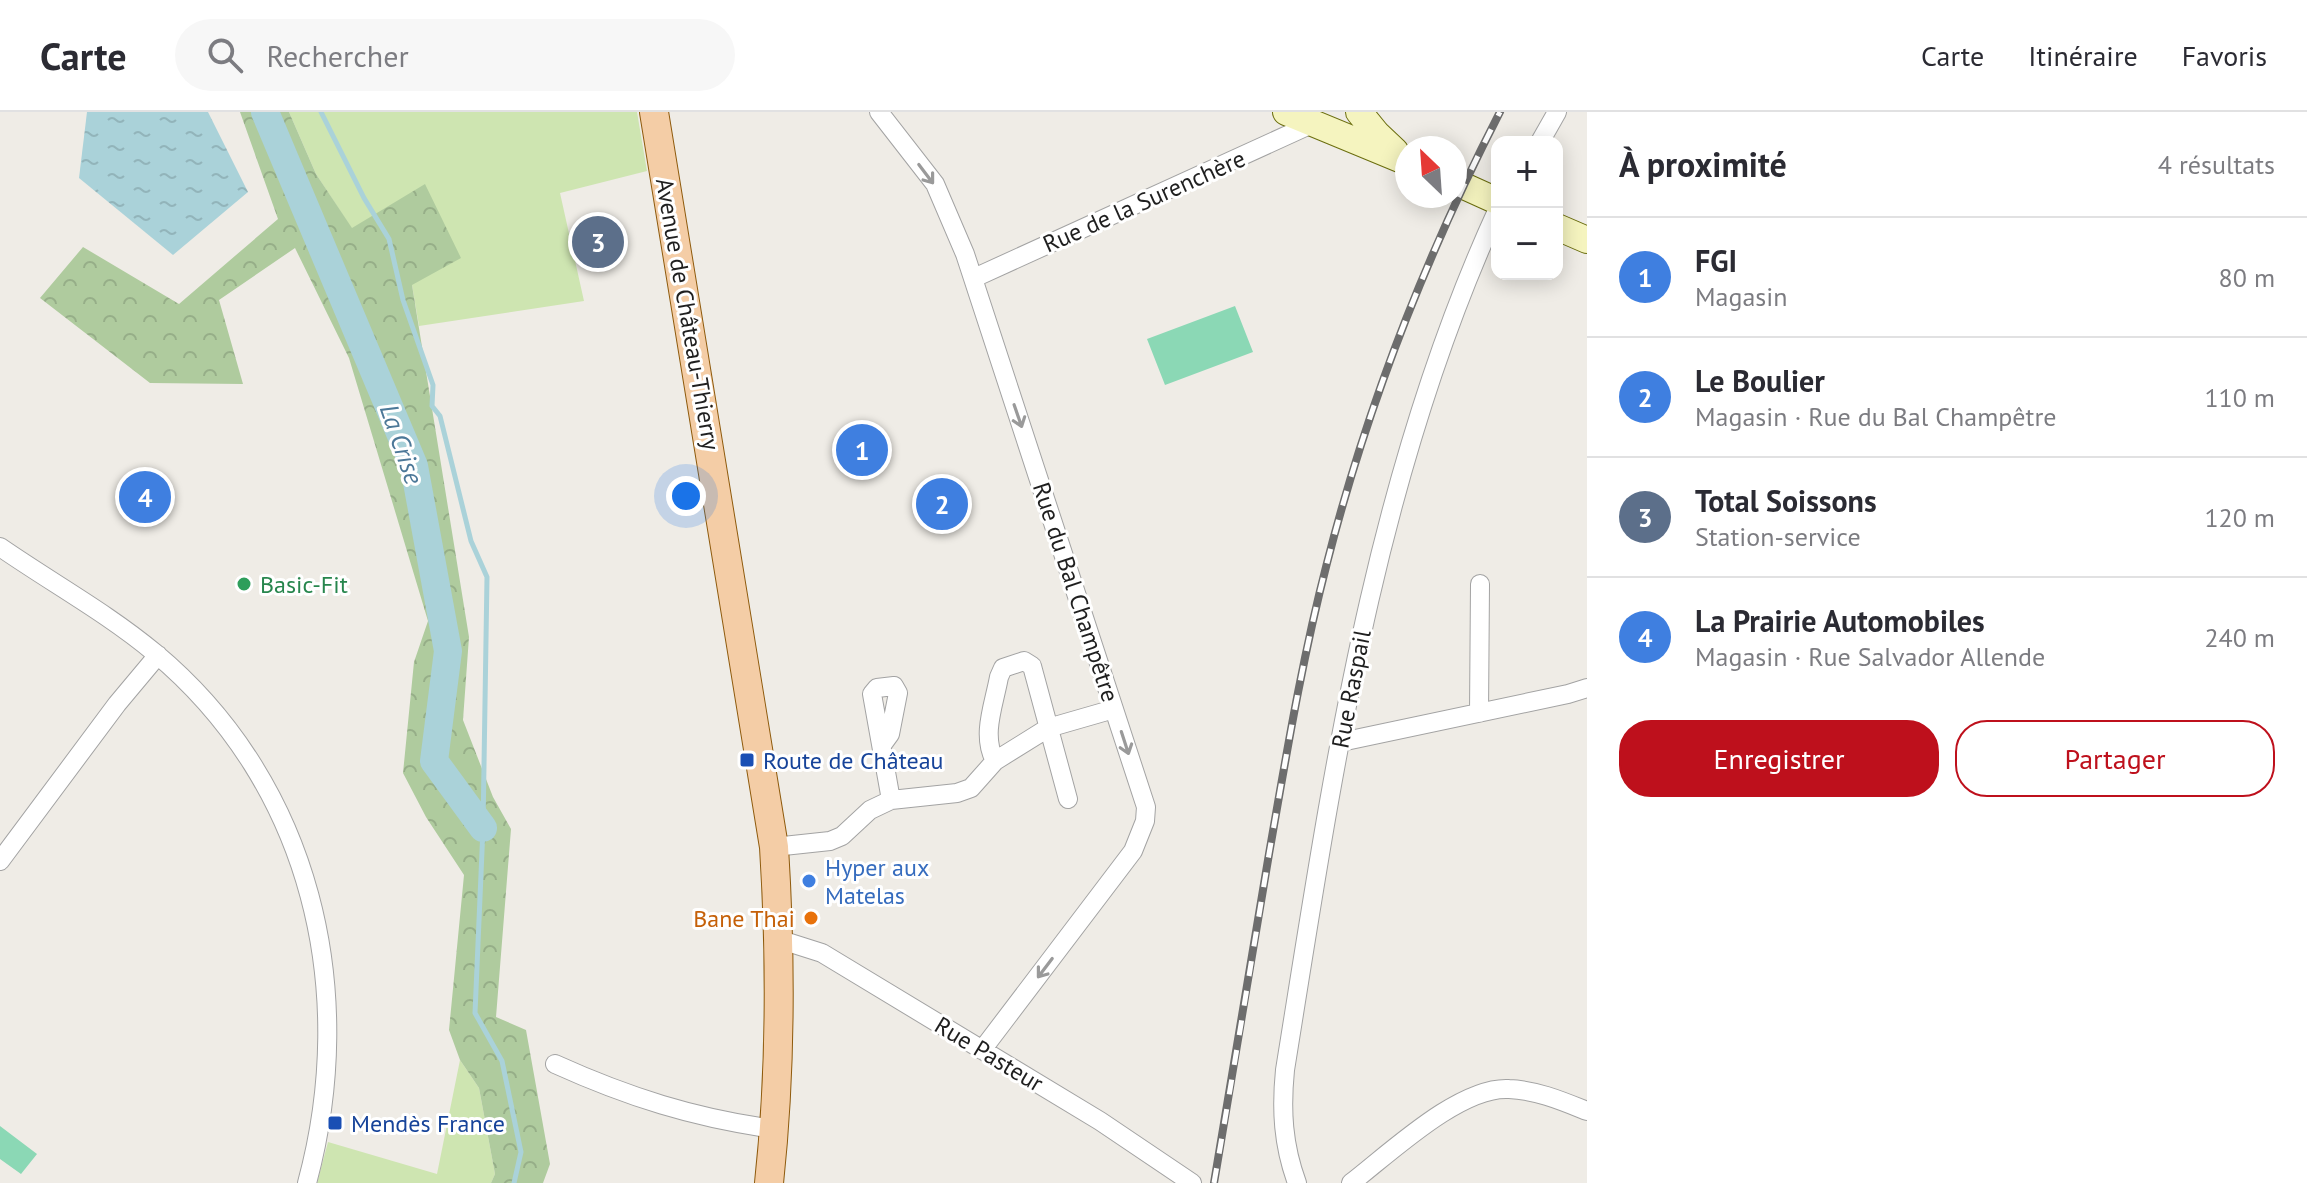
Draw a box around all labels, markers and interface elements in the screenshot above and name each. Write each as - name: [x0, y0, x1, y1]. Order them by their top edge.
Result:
- search box: [175, 19, 735, 91]
- text: Carte: [40, 31, 127, 80]
- icon: search: [203, 33, 247, 77]
- text: Rechercher: [267, 36, 409, 75]
- text: Carte: [1921, 37, 1984, 74]
- text: Itinéraire: [2028, 37, 2138, 74]
- text: Favoris: [2182, 37, 2267, 74]
- north arrow: [1395, 136, 1467, 208]
- map controls: [1491, 136, 1563, 280]
- button: +: [1491, 136, 1563, 208]
- street label: Rue de la Surenchère: [1038, 142, 1250, 260]
- text: À proximité: [1619, 142, 1787, 186]
- text: 4 résultats: [2158, 148, 2275, 181]
- one-way arrow: [918, 163, 935, 184]
- street label: Avenue de Château-Thierry: [649, 176, 727, 452]
- button: −: [1491, 208, 1563, 280]
- pin: 3: [572, 212, 624, 272]
- text: FGI: [1695, 241, 1737, 280]
- text: 1: [1638, 261, 1652, 294]
- text: 80 m: [2219, 261, 2275, 294]
- text: Magasin: [1695, 280, 1787, 313]
- text: Le Boulier: [1695, 361, 1825, 400]
- text: 2: [1638, 381, 1652, 414]
- text: 110 m: [2204, 381, 2275, 414]
- water label: La Crise: [373, 400, 431, 488]
- text: Magasin · Rue du Bal Champêtre: [1695, 400, 2056, 433]
- one-way arrow: [1011, 403, 1026, 428]
- pin: 1: [836, 420, 888, 480]
- pin: 4: [119, 467, 171, 527]
- pin: 2: [916, 474, 968, 534]
- your location: [666, 476, 706, 516]
- street label: Rue du Bal Champêtre: [1026, 478, 1126, 706]
- text: Total Soissons: [1695, 481, 1877, 520]
- text: 3: [1638, 501, 1652, 534]
- text: 120 m: [2204, 501, 2275, 534]
- text: Station-service: [1695, 520, 1861, 553]
- place label: Basic-Fit: [260, 569, 348, 600]
- marker: Basic-Fit: [235, 575, 253, 593]
- text: La Prairie Automobiles: [1695, 601, 1985, 640]
- text: 4: [1638, 621, 1652, 654]
- text: 240 m: [2204, 621, 2275, 654]
- street label: Rue Raspail: [1324, 627, 1378, 751]
- text: Magasin · Rue Salvador Allende: [1695, 640, 2045, 673]
- button: Enregistrer: [1619, 720, 1939, 797]
- button: Partager: [1955, 720, 2275, 797]
- one-way arrow: [1119, 730, 1133, 755]
- place label: Route de Château: [763, 745, 944, 776]
- marker: Route de Château: [738, 751, 756, 769]
- place label: Hyper aux Matelas: [825, 852, 929, 911]
- marker: Hyper aux Matelas: [800, 872, 818, 890]
- place label: Bane Thai: [693, 903, 795, 934]
- marker: Bane Thai: [802, 909, 820, 927]
- one-way arrow: [1036, 957, 1053, 978]
- street label: Rue Pasteur: [929, 1009, 1049, 1099]
- place label: Mendès France: [351, 1108, 505, 1139]
- marker: Mendès France: [326, 1114, 344, 1132]

